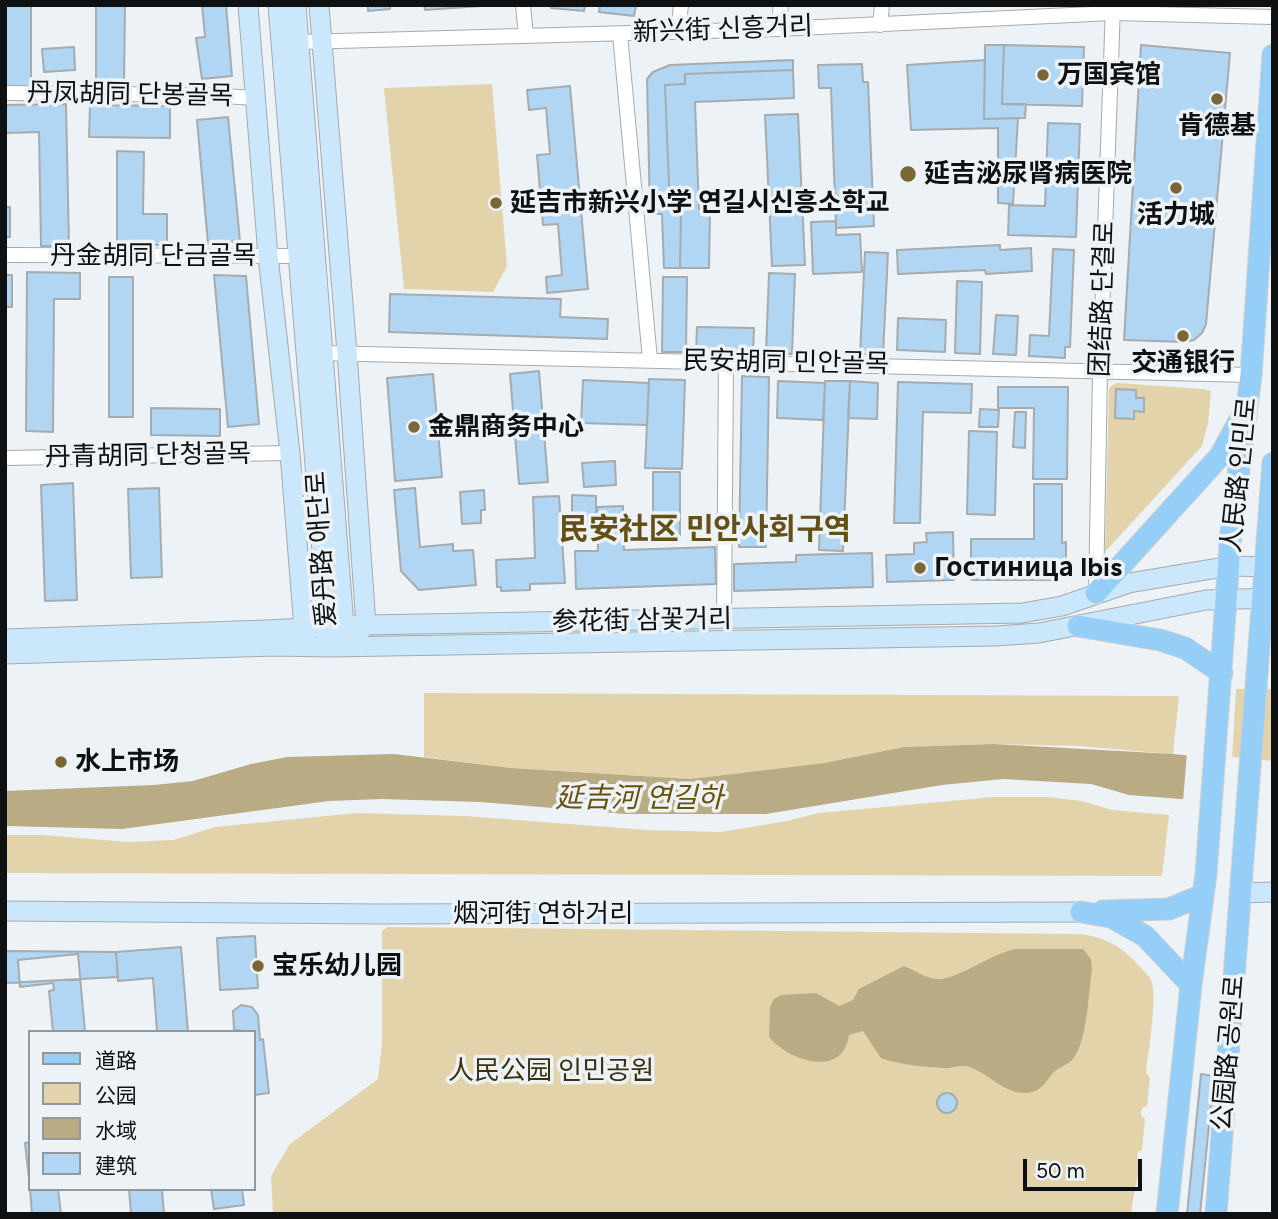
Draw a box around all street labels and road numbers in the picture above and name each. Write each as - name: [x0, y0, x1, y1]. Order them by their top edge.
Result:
- street label: 新兴街 신흥거리: [632, 11, 814, 49]
- street label: 丹凤胡同 단봉골목: [27, 78, 233, 112]
- street label: 团结路 단결로: [1085, 220, 1121, 378]
- street label: 丹金胡同 단금골목: [50, 240, 256, 272]
- street label: 民安胡同 민안골목: [683, 346, 889, 380]
- street label: 人民路 인민로: [1216, 396, 1264, 554]
- street label: 丹青胡同 단청골목: [45, 439, 251, 473]
- street label: 爱丹路 애단로: [301, 470, 343, 628]
- street label: 参花街 삼꽃거리: [552, 604, 732, 638]
- street label: 烟河街 연하거리: [453, 898, 633, 930]
- street label: 公园路 공원로: [1207, 974, 1251, 1132]

